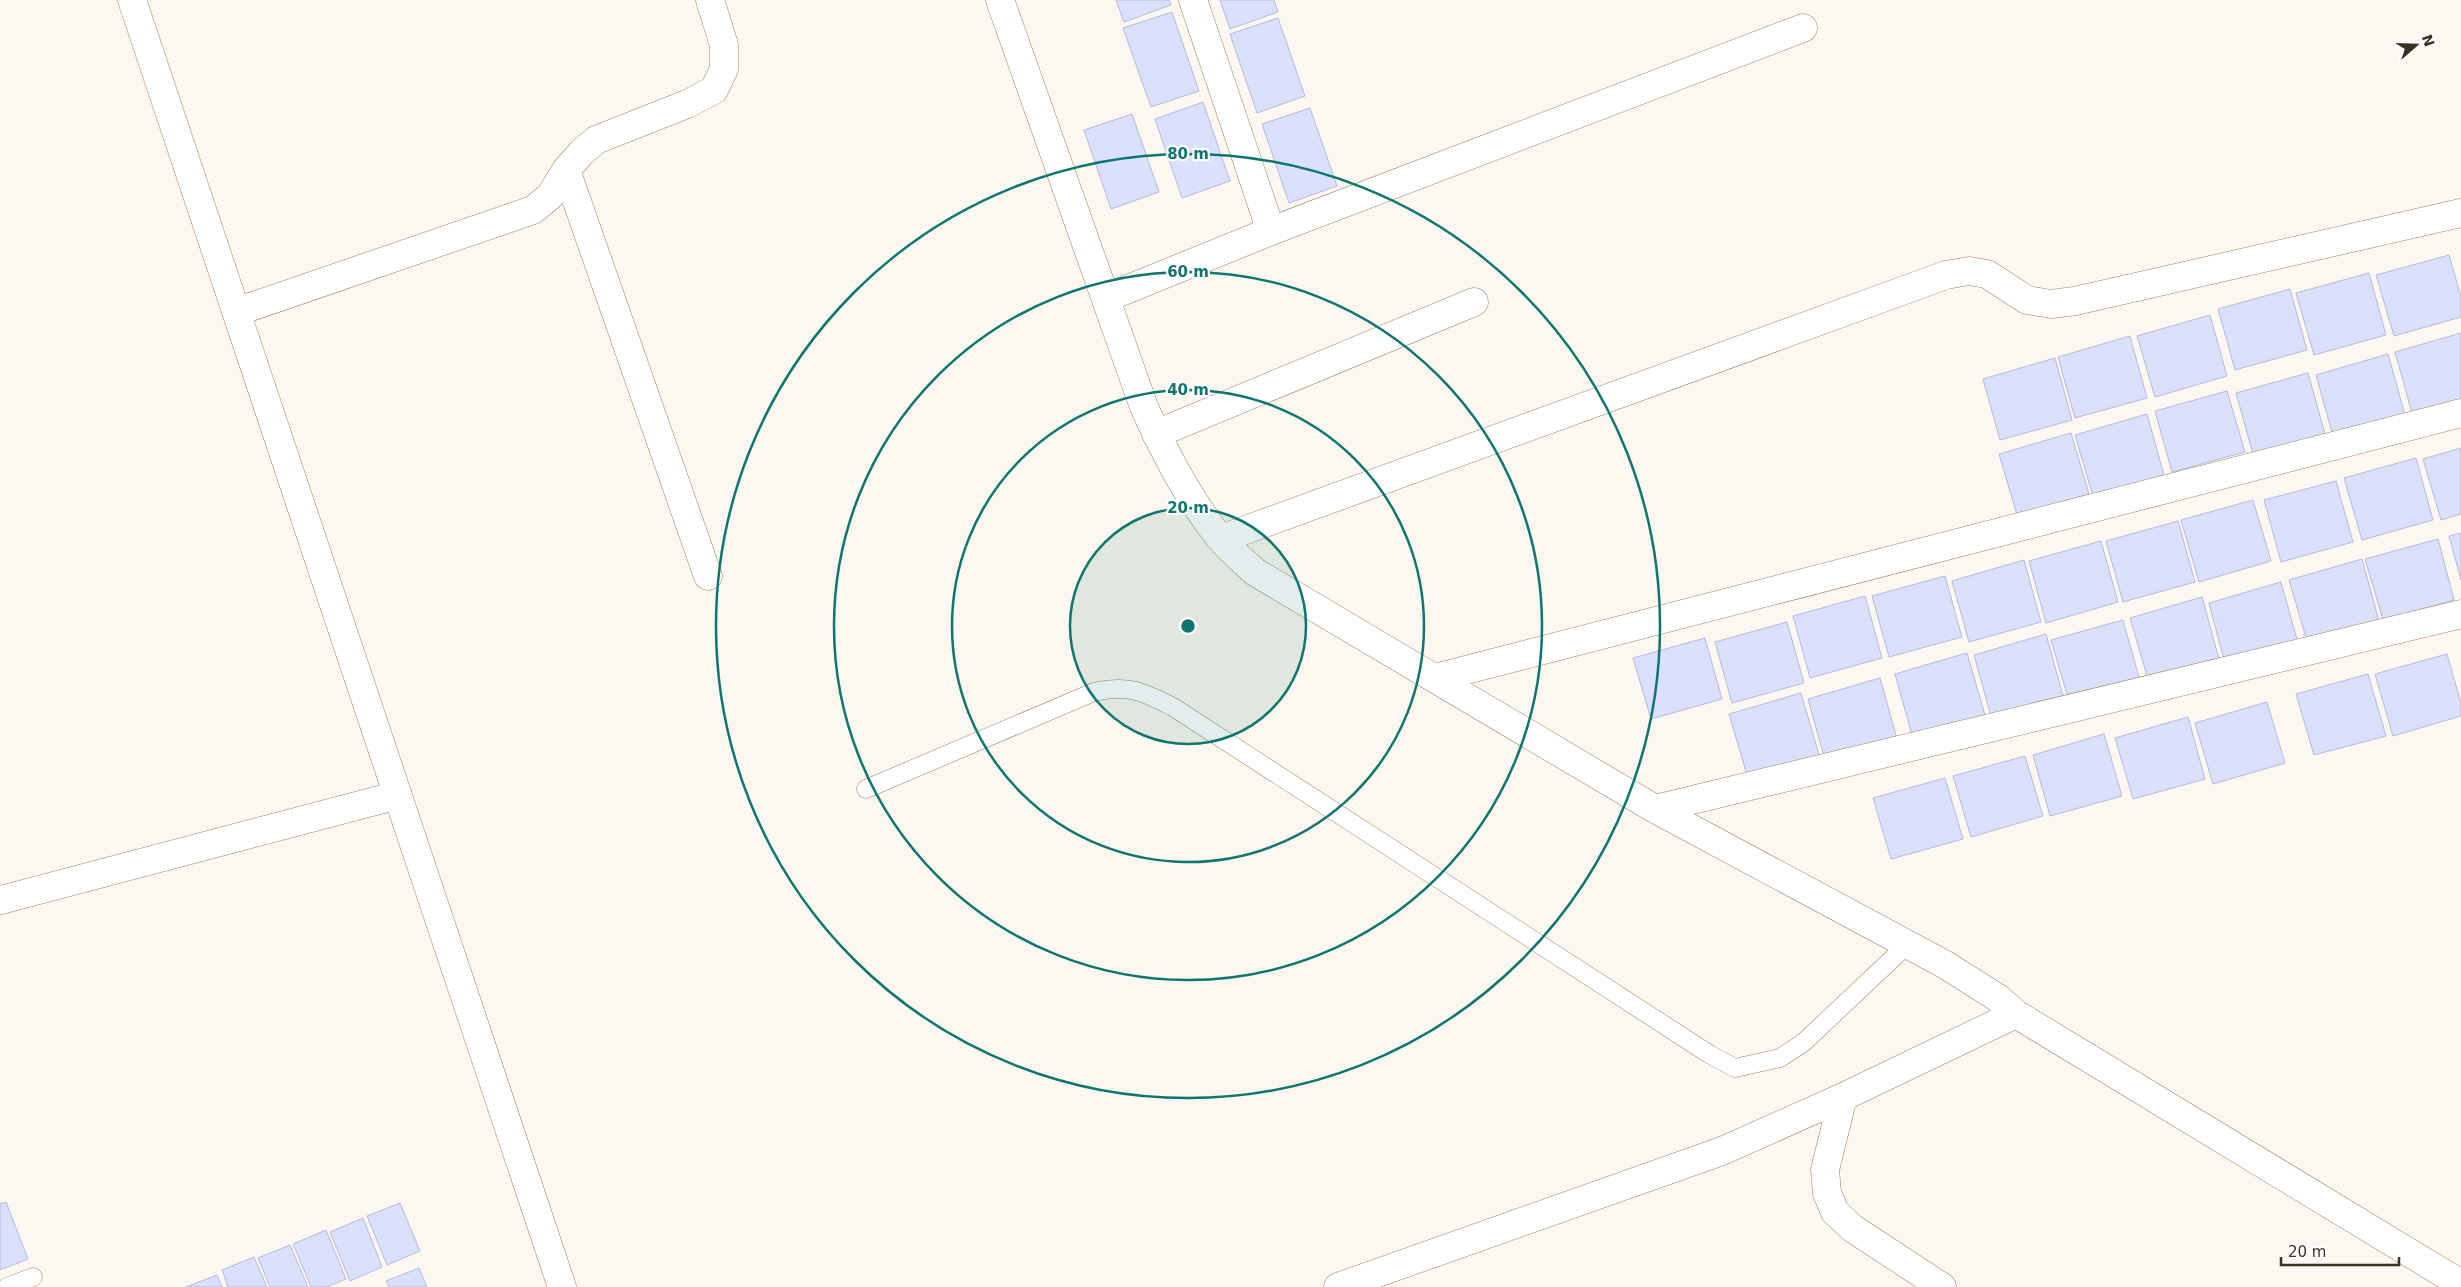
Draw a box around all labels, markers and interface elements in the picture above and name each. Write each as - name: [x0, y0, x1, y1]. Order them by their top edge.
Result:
- north arrow: [2391, 20, 2441, 70]
- text: N: [2419, 32, 2438, 49]
- text: 80 m: [1167, 145, 1209, 163]
- text: 60 m: [1167, 263, 1209, 281]
- text: 40 m: [1167, 381, 1209, 399]
- text: 20 m: [1167, 499, 1209, 517]
- centre of rings: [1179, 617, 1197, 635]
- scale bar: [2281, 1234, 2398, 1266]
- text: 20 m: [2288, 1243, 2326, 1261]

